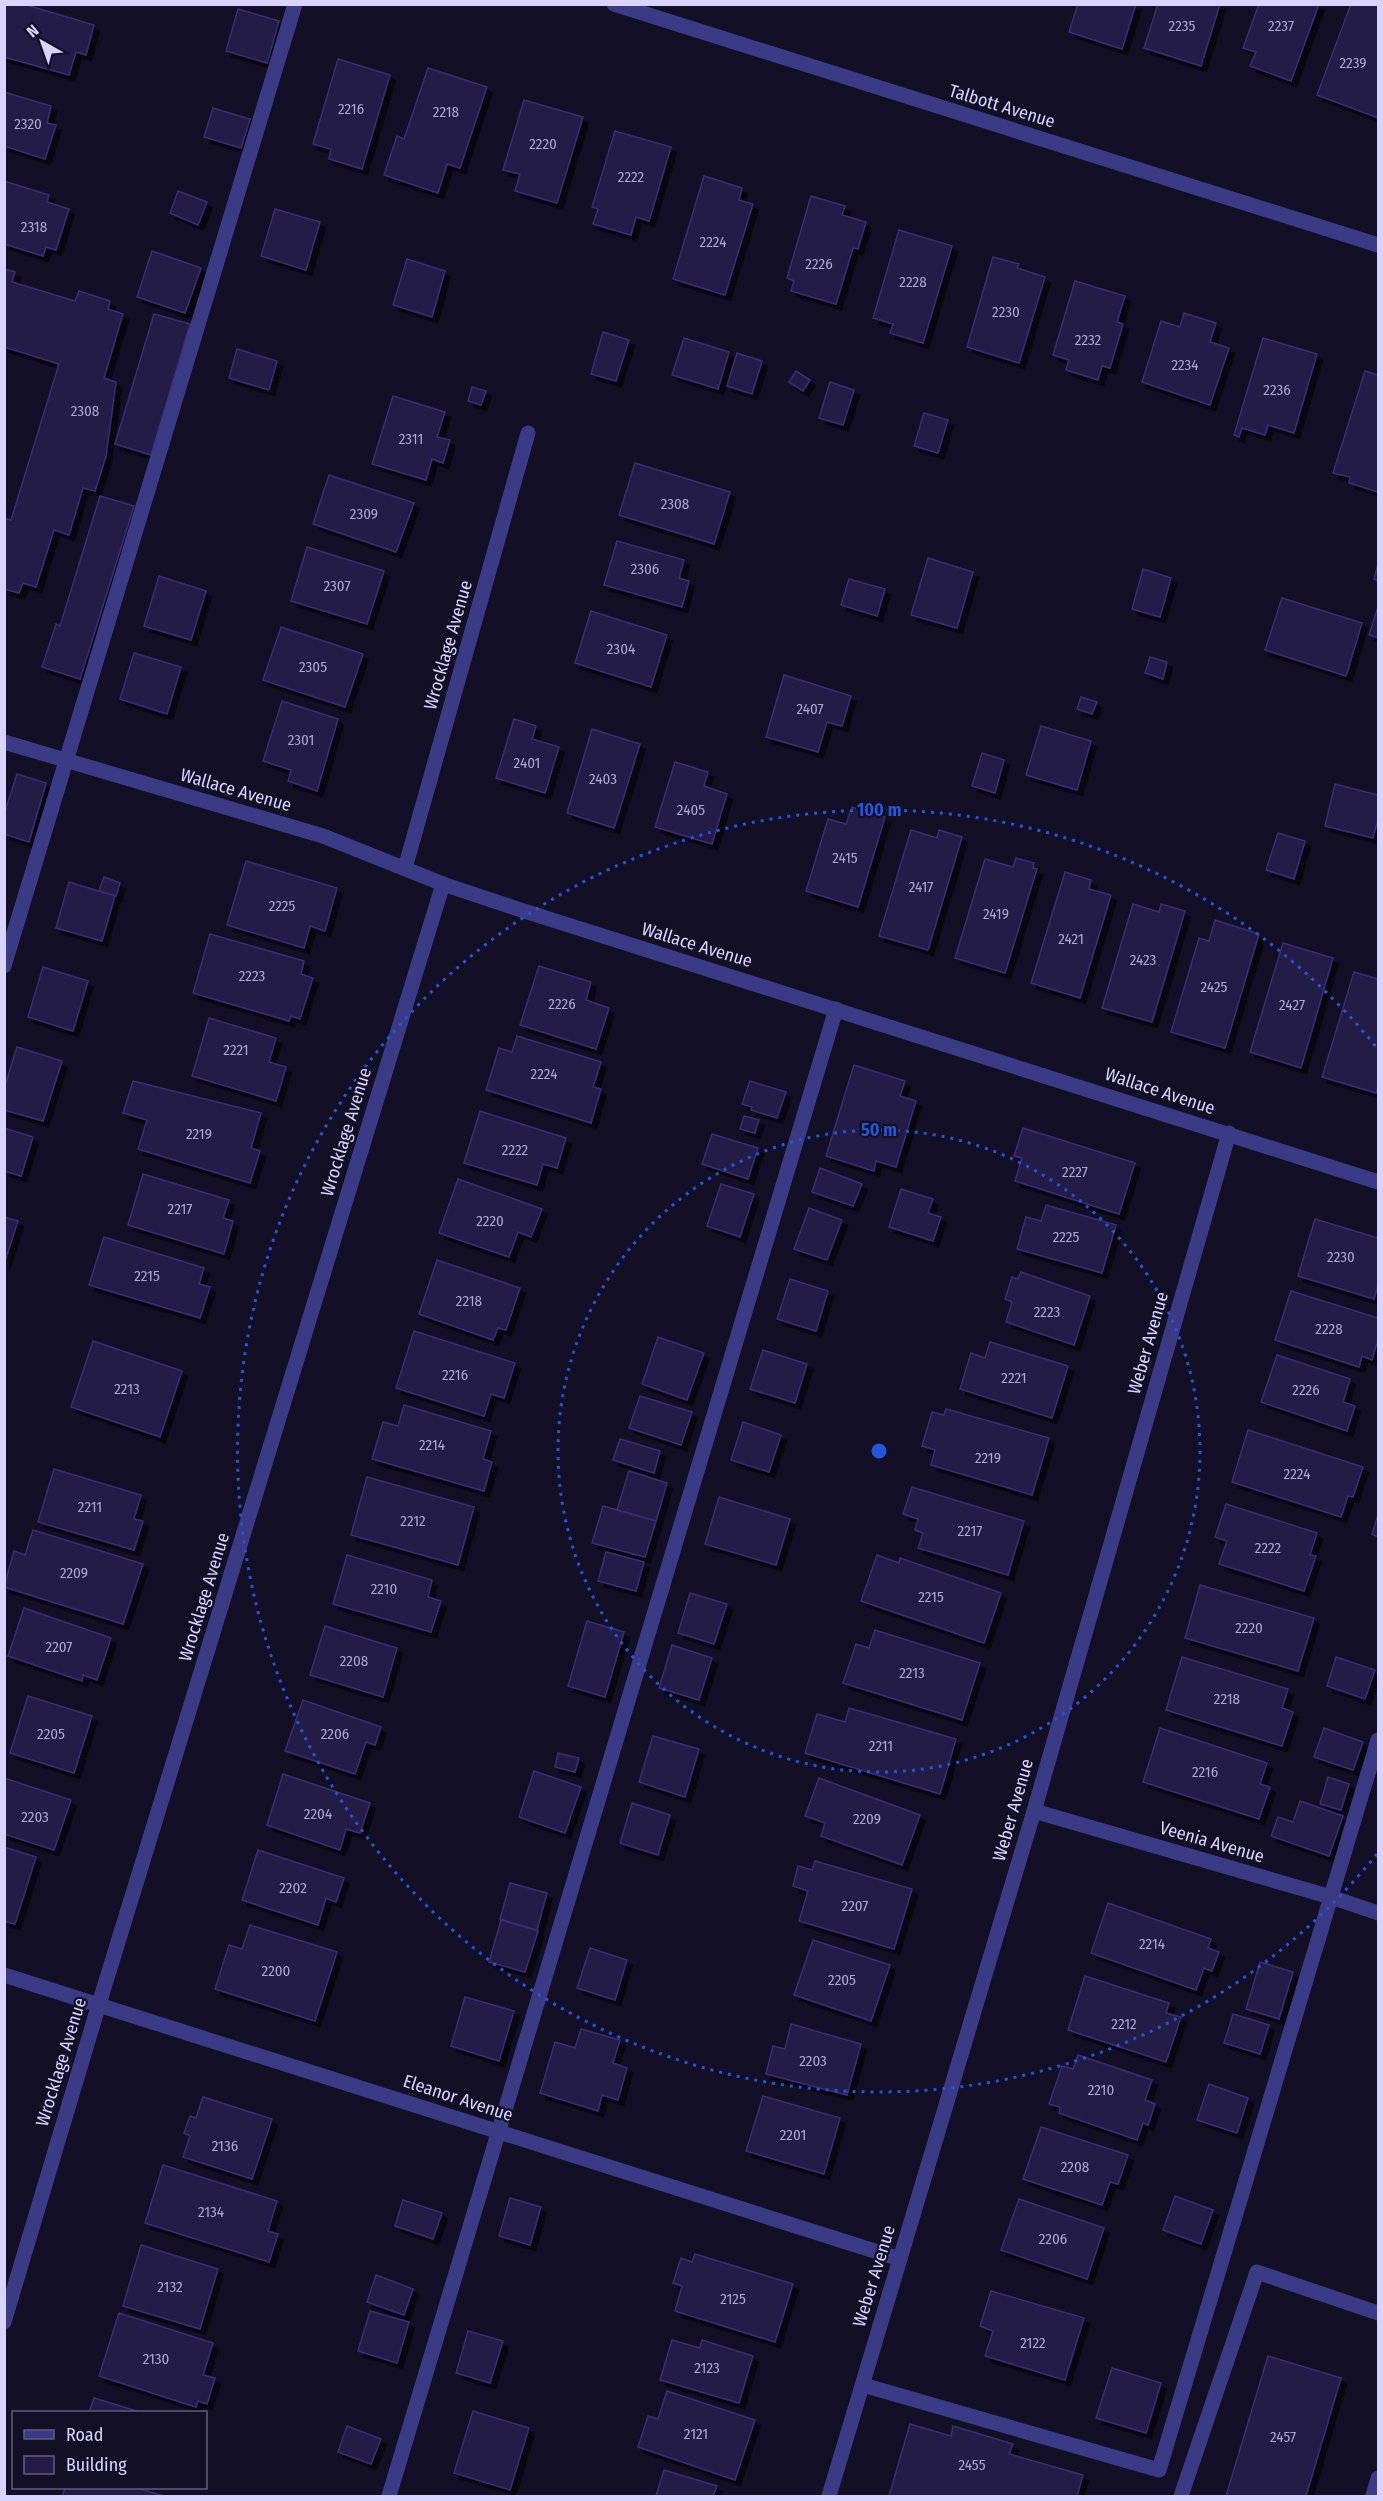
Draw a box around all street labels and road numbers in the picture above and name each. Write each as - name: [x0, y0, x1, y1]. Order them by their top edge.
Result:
- street label: Talbott Avenue: [946, 79, 1058, 133]
- street label: Wrocklage Avenue: [419, 578, 477, 712]
- street label: Wallace Avenue: [178, 764, 294, 816]
- street label: Wallace Avenue: [639, 918, 755, 972]
- street label: Wallace Avenue: [1102, 1063, 1218, 1119]
- street label: Wrocklage Avenue: [316, 1065, 376, 1199]
- street label: Weber Avenue: [1123, 1289, 1173, 1397]
- street label: Wrocklage Avenue: [174, 1530, 234, 1664]
- street label: Weber Avenue: [988, 1756, 1038, 1864]
- street label: Veenia Avenue: [1157, 1817, 1267, 1867]
- street label: Wrocklage Avenue: [31, 1995, 91, 2129]
- street label: Eleanor Avenue: [400, 2070, 516, 2126]
- street label: Weber Avenue: [848, 2222, 900, 2330]

